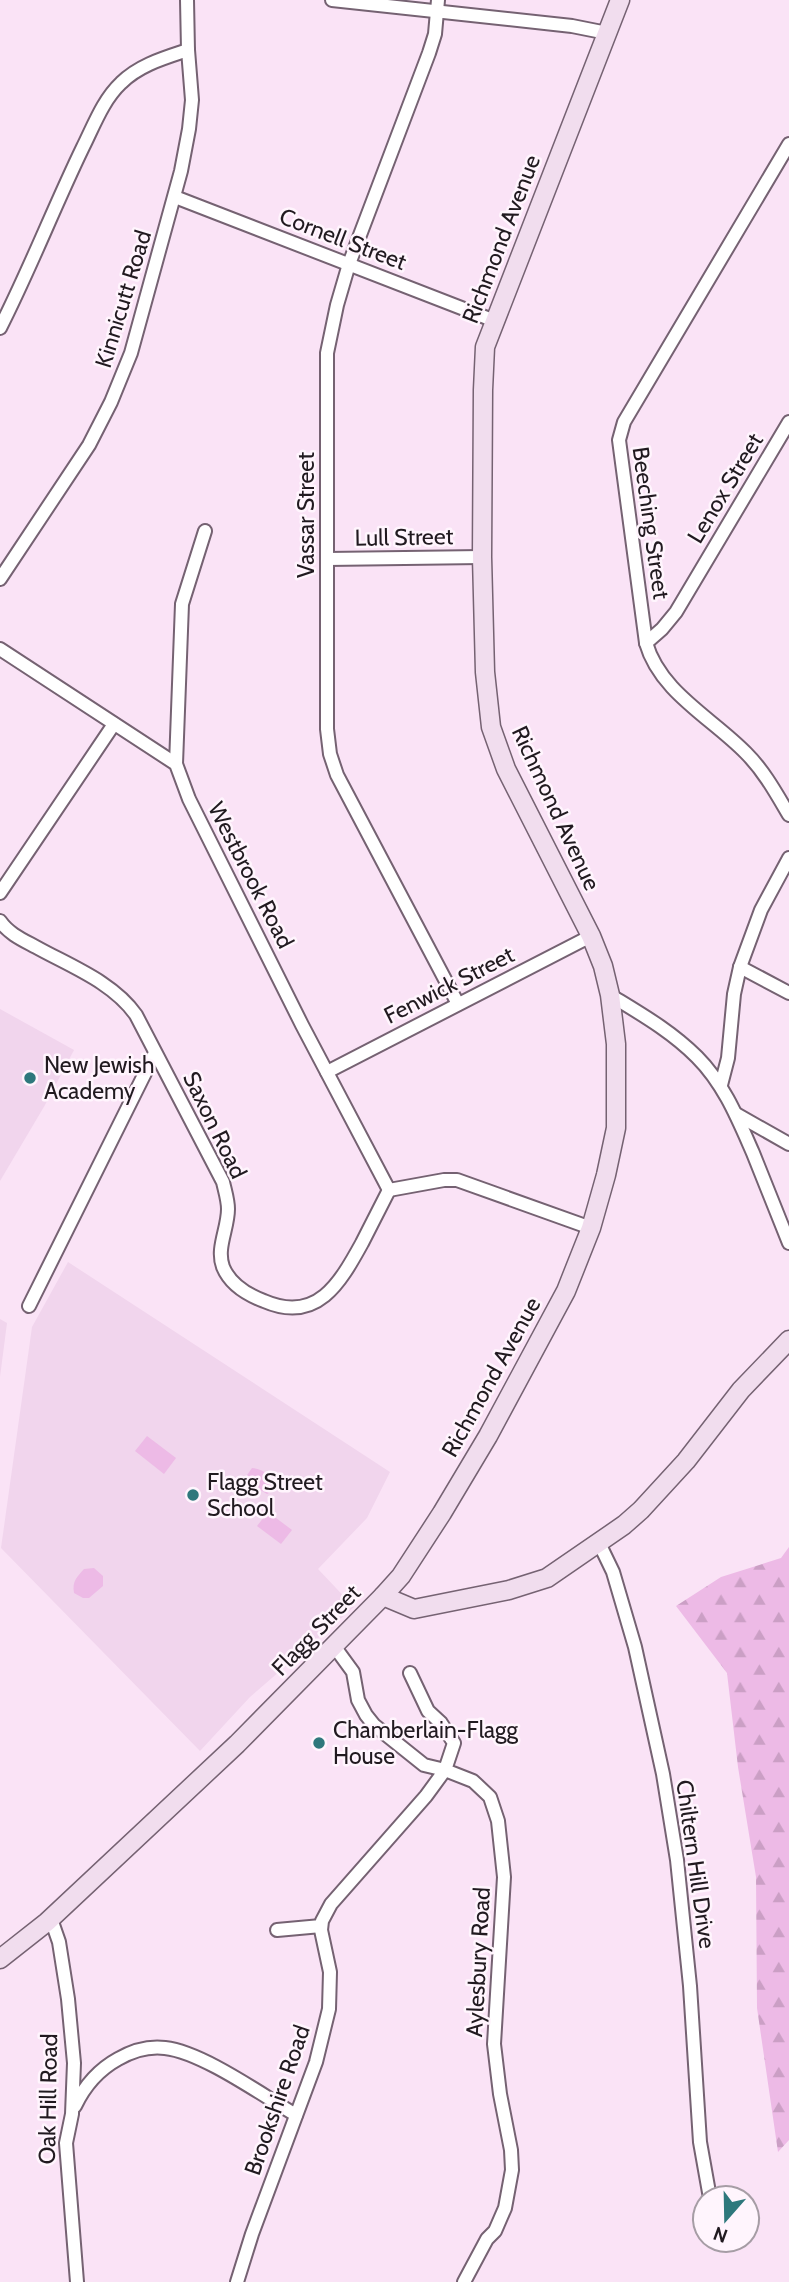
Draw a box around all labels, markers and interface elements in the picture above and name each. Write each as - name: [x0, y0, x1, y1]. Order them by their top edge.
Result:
- street label: Richmond Avenue: [456, 151, 546, 327]
- street label: Cornell Street: [276, 202, 411, 276]
- street label: Kinnicutt Road: [89, 227, 157, 371]
- street label: Lenox Street: [681, 428, 769, 548]
- street label: Beeching Street: [626, 445, 676, 601]
- street label: Vassar Street: [292, 452, 320, 578]
- street label: Lull Street: [354, 522, 454, 552]
- street label: Richmond Avenue: [506, 721, 606, 895]
- street label: Westbrook Road: [202, 797, 300, 953]
- street label: Fenwick Street: [379, 940, 519, 1030]
- place label: New Jewish Academy: [44, 1051, 154, 1105]
- street label: Saxon Road: [177, 1067, 253, 1183]
- marker: New Jewish Academy: [22, 1070, 38, 1086]
- street label: Richmond Avenue: [436, 1292, 547, 1462]
- place label: Flagg Street School: [207, 1468, 323, 1522]
- marker: Flagg Street School: [185, 1487, 201, 1503]
- street label: Flagg Street: [266, 1578, 366, 1681]
- place label: Chamberlain-Flagg House: [333, 1716, 519, 1770]
- marker: Chamberlain-Flagg House: [311, 1735, 327, 1751]
- street label: Chiltern Hill Drive: [670, 1778, 722, 1950]
- street label: Aylesbury Road: [460, 1886, 496, 2038]
- street label: Brookshire Road: [238, 2021, 316, 2179]
- street label: Oak Hill Road: [33, 2033, 63, 2165]
- north arrow: [691, 2184, 761, 2254]
- text: N: [710, 2221, 731, 2248]

